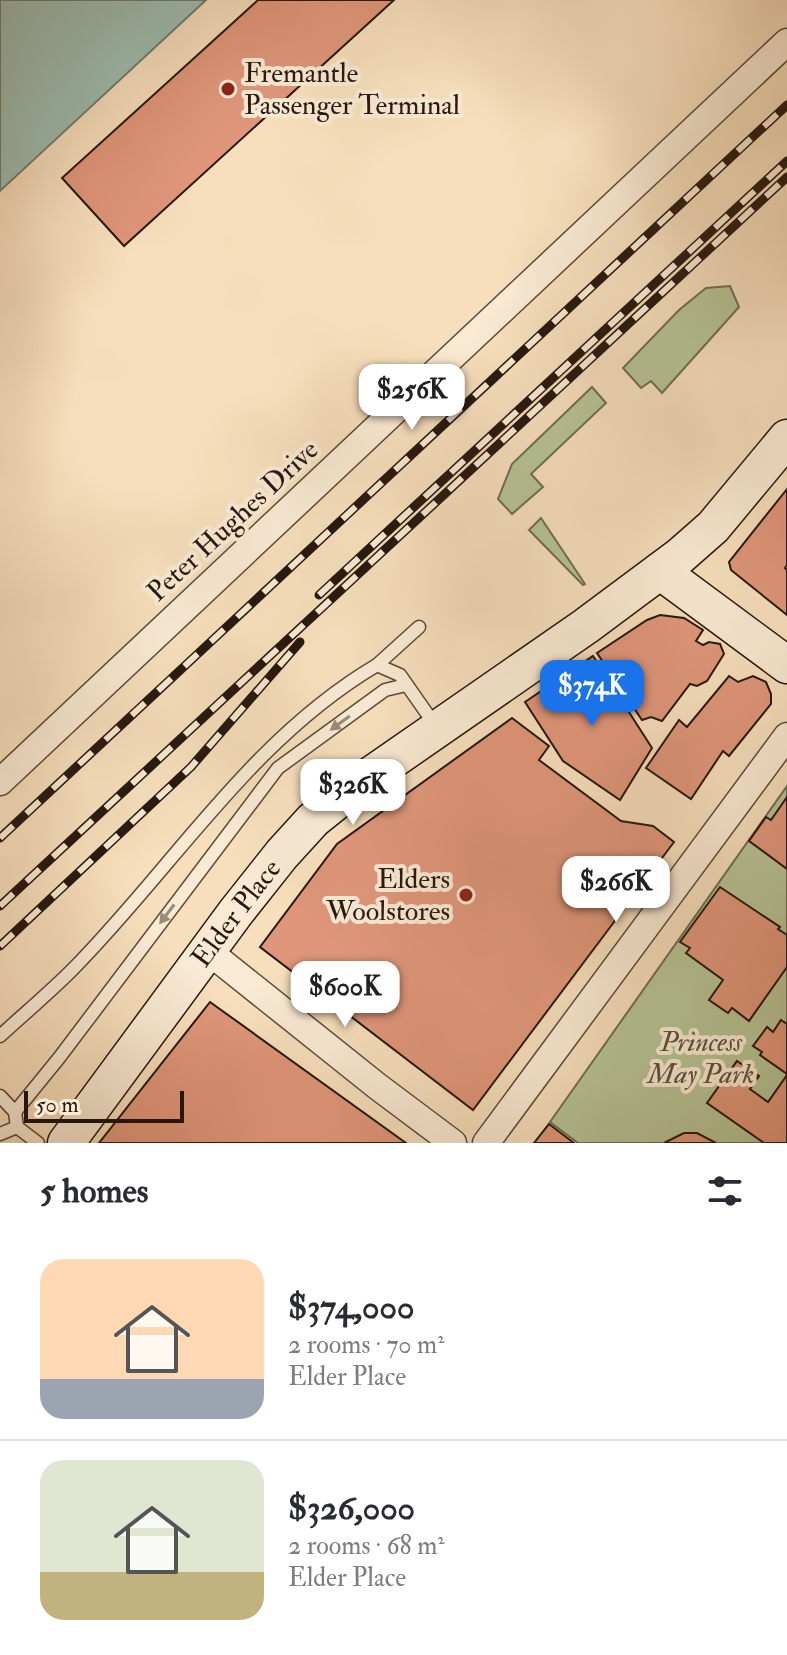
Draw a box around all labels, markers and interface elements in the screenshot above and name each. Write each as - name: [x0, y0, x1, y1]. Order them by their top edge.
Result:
- place label: Fremantle Passenger Terminal: [244, 56, 460, 123]
- marker: Fremantle Passenger Terminal: [219, 80, 237, 98]
- pin: $256K: [356, 364, 468, 432]
- text: $256K: [377, 374, 447, 406]
- street label: Peter Hughes Drive: [140, 433, 326, 609]
- pin: $374K: [536, 660, 648, 728]
- text: $374K: [558, 670, 626, 702]
- one-way arrow: [329, 715, 350, 730]
- pin: $326K: [297, 759, 409, 827]
- text: $326K: [318, 769, 388, 801]
- street label: Elder Place: [184, 852, 289, 974]
- pin: $266K: [560, 856, 672, 924]
- place label: Elders Woolstores: [325, 862, 450, 929]
- text: $266K: [580, 866, 652, 898]
- marker: Elders Woolstores: [457, 886, 475, 904]
- one-way arrow: [159, 904, 175, 924]
- pin: $600K: [289, 961, 401, 1029]
- text: $600K: [309, 971, 381, 1003]
- park label: Princess May Park: [646, 1025, 754, 1092]
- scale bar: [24, 1087, 184, 1123]
- text: 50 m: [36, 1091, 78, 1119]
- icon: filters: [703, 1169, 747, 1213]
- text: 5 homes: [40, 1170, 148, 1213]
- text: $374,000: [288, 1286, 414, 1329]
- icon: home: [104, 1291, 200, 1387]
- text: 2 rooms · 70 m²: [288, 1329, 445, 1361]
- text: Elder Place: [288, 1361, 406, 1393]
- text: $326,000: [288, 1487, 415, 1530]
- icon: home: [104, 1492, 200, 1588]
- text: 2 rooms · 68 m²: [288, 1530, 445, 1562]
- text: Elder Place: [288, 1562, 406, 1594]

